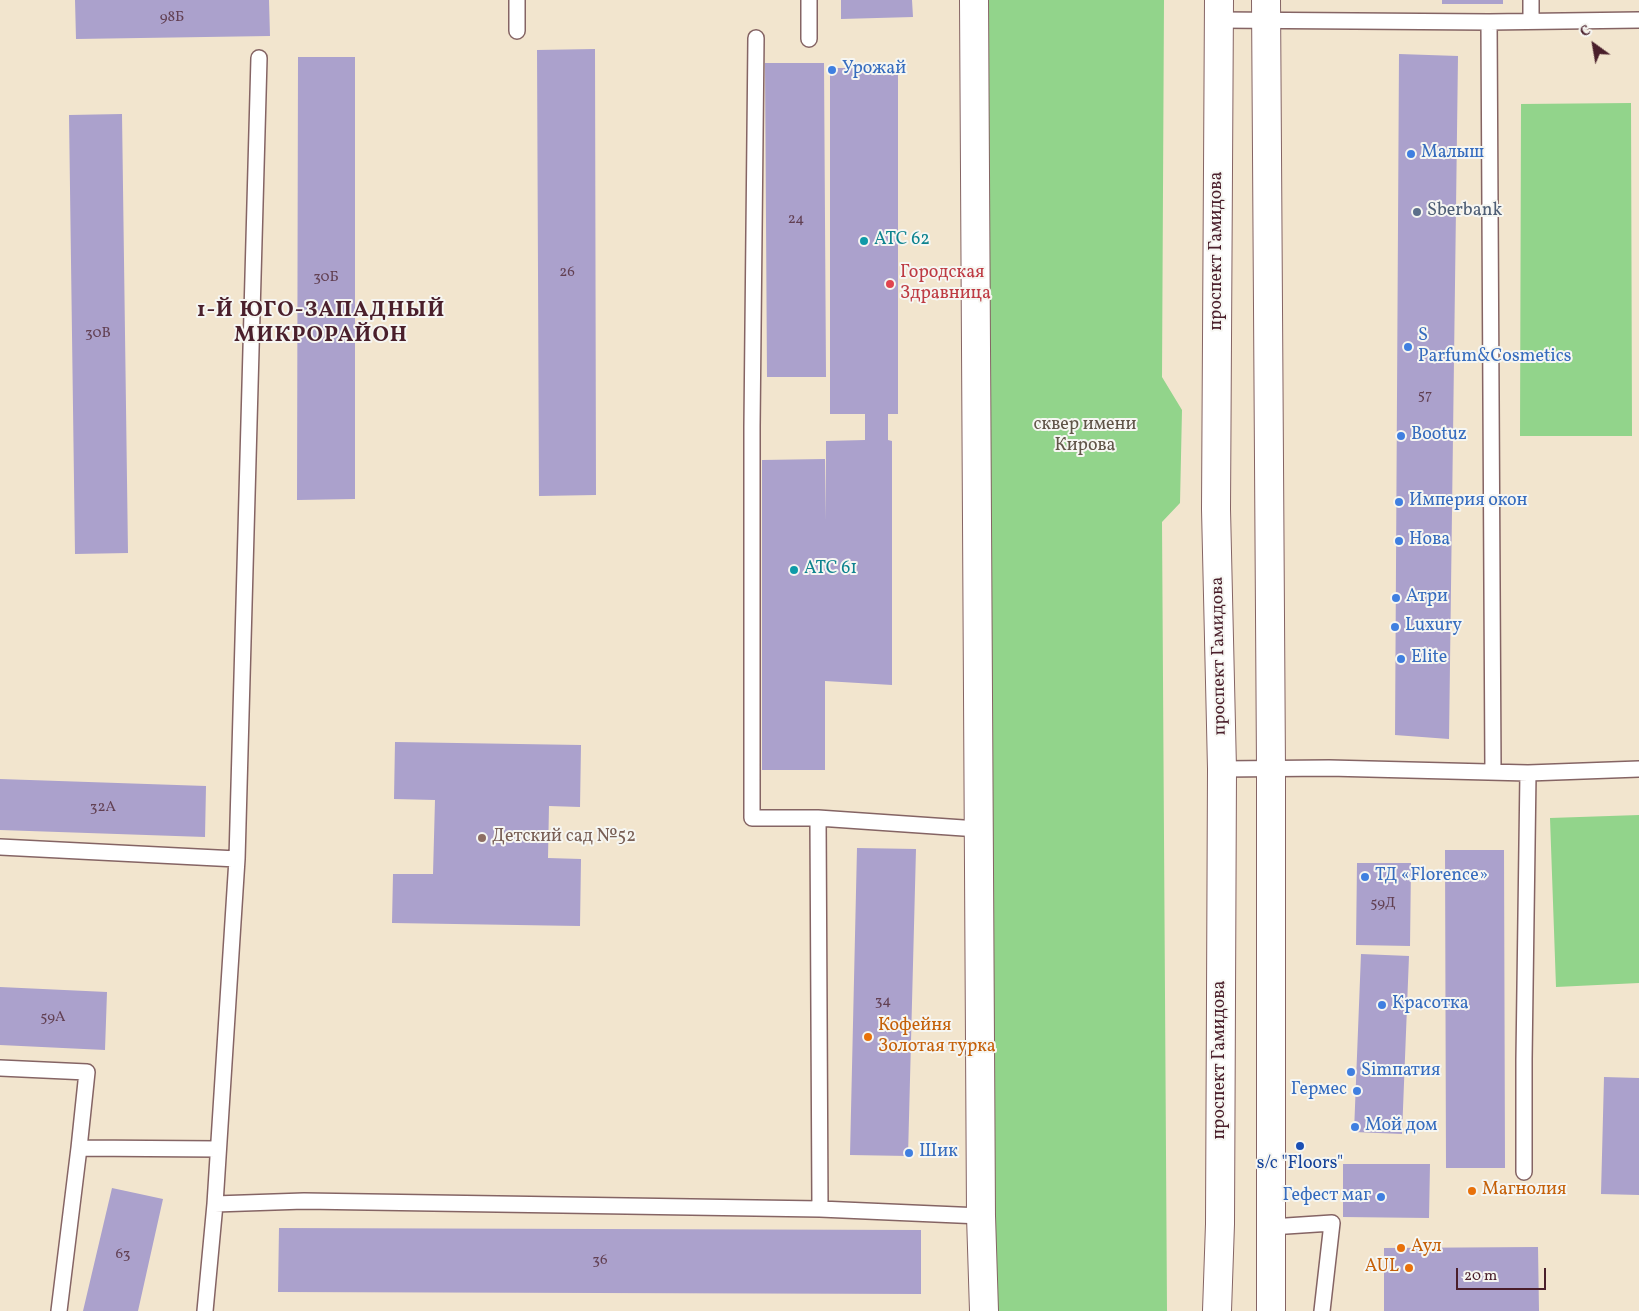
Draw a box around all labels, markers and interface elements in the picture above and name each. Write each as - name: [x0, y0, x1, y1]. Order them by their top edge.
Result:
- house number: 98Б: [160, 9, 184, 27]
- north arrow: [1569, 20, 1619, 70]
- text: С: [1577, 21, 1595, 42]
- place label: Урожай: [842, 59, 906, 81]
- marker: Урожай: [826, 64, 838, 76]
- place label: Малыш: [1421, 143, 1484, 165]
- marker: Малыш: [1405, 148, 1417, 160]
- street label: проспект Гамидова: [1207, 172, 1229, 330]
- place label: Sberbank: [1427, 201, 1502, 223]
- marker: Sberbank: [1411, 206, 1423, 218]
- house number: 24: [788, 211, 804, 229]
- place label: АТС 62: [874, 230, 930, 252]
- marker: АТС 62: [858, 235, 870, 247]
- place label: Городская Здравница: [900, 263, 991, 306]
- house number: 26: [559, 264, 575, 282]
- house number: 30Б: [313, 269, 339, 287]
- marker: Городская Здравница: [884, 278, 896, 290]
- district label: 1-Й ЮГО-ЗАПАДНЫЙ МИКРОРАЙОН: [195, 299, 447, 350]
- house number: 30В: [85, 325, 111, 343]
- place label: S Parfum&Cosmetics: [1418, 326, 1572, 368]
- marker: S Parfum&Cosmetics: [1402, 341, 1414, 353]
- house number: 57: [1418, 387, 1432, 405]
- park label: сквер имени Кирова: [1034, 415, 1136, 458]
- place label: Bootuz: [1411, 425, 1467, 447]
- marker: Bootuz: [1395, 430, 1407, 442]
- place label: Империя окон: [1409, 491, 1528, 513]
- marker: Империя окон: [1393, 496, 1405, 508]
- place label: Нова: [1409, 530, 1450, 552]
- marker: Нова: [1393, 535, 1405, 547]
- place label: АТС 61: [804, 559, 857, 581]
- marker: АТС 61: [788, 564, 800, 576]
- street label: проспект Гамидова: [1208, 576, 1232, 736]
- place label: Атри: [1406, 587, 1448, 609]
- marker: Атри: [1390, 592, 1402, 604]
- place label: Luxury: [1405, 616, 1462, 638]
- marker: Luxury: [1389, 621, 1401, 633]
- place label: Elite: [1411, 648, 1447, 670]
- marker: Elite: [1395, 653, 1407, 665]
- house number: 32А: [90, 799, 116, 817]
- place label: Детский сад №52: [492, 827, 636, 849]
- marker: Детский сад №52: [476, 832, 488, 844]
- place label: ТД «Florence»: [1375, 866, 1488, 888]
- marker: ТД «Florence»: [1359, 871, 1371, 883]
- house number: 59Д: [1370, 895, 1396, 913]
- street label: проспект Гамидова: [1210, 981, 1232, 1139]
- house number: 34: [875, 993, 891, 1011]
- place label: Красотка: [1392, 994, 1469, 1016]
- marker: Красотка: [1376, 999, 1388, 1011]
- house number: 59А: [40, 1009, 66, 1027]
- place label: Кофейня Золотая турка: [878, 1016, 996, 1058]
- marker: Кофейня Золотая турка: [862, 1031, 874, 1043]
- place label: Simпатия: [1361, 1061, 1440, 1083]
- marker: Simпатия: [1345, 1066, 1357, 1078]
- place label: Гермес: [1291, 1080, 1347, 1102]
- marker: Гермес: [1351, 1085, 1363, 1097]
- place label: Мой дом: [1365, 1116, 1437, 1138]
- marker: Мой дом: [1349, 1121, 1361, 1133]
- marker: s/c "Floors": [1294, 1140, 1306, 1152]
- place label: Шик: [919, 1142, 958, 1164]
- marker: Шик: [903, 1147, 915, 1159]
- place label: s/c "Floors": [1257, 1154, 1343, 1176]
- place label: Магнолия: [1482, 1180, 1566, 1202]
- marker: Магнолия: [1466, 1185, 1478, 1197]
- place label: Гефест маг: [1283, 1186, 1371, 1208]
- marker: Гефест маг: [1375, 1191, 1387, 1203]
- place label: Аул: [1411, 1237, 1442, 1259]
- marker: Аул: [1395, 1242, 1407, 1254]
- house number: 63: [115, 1246, 131, 1264]
- house number: 36: [592, 1252, 608, 1270]
- place label: AUL: [1365, 1257, 1399, 1279]
- scale bar: [1459, 1258, 1549, 1290]
- marker: AUL: [1403, 1262, 1415, 1274]
- text: 20 m: [1464, 1266, 1497, 1287]

